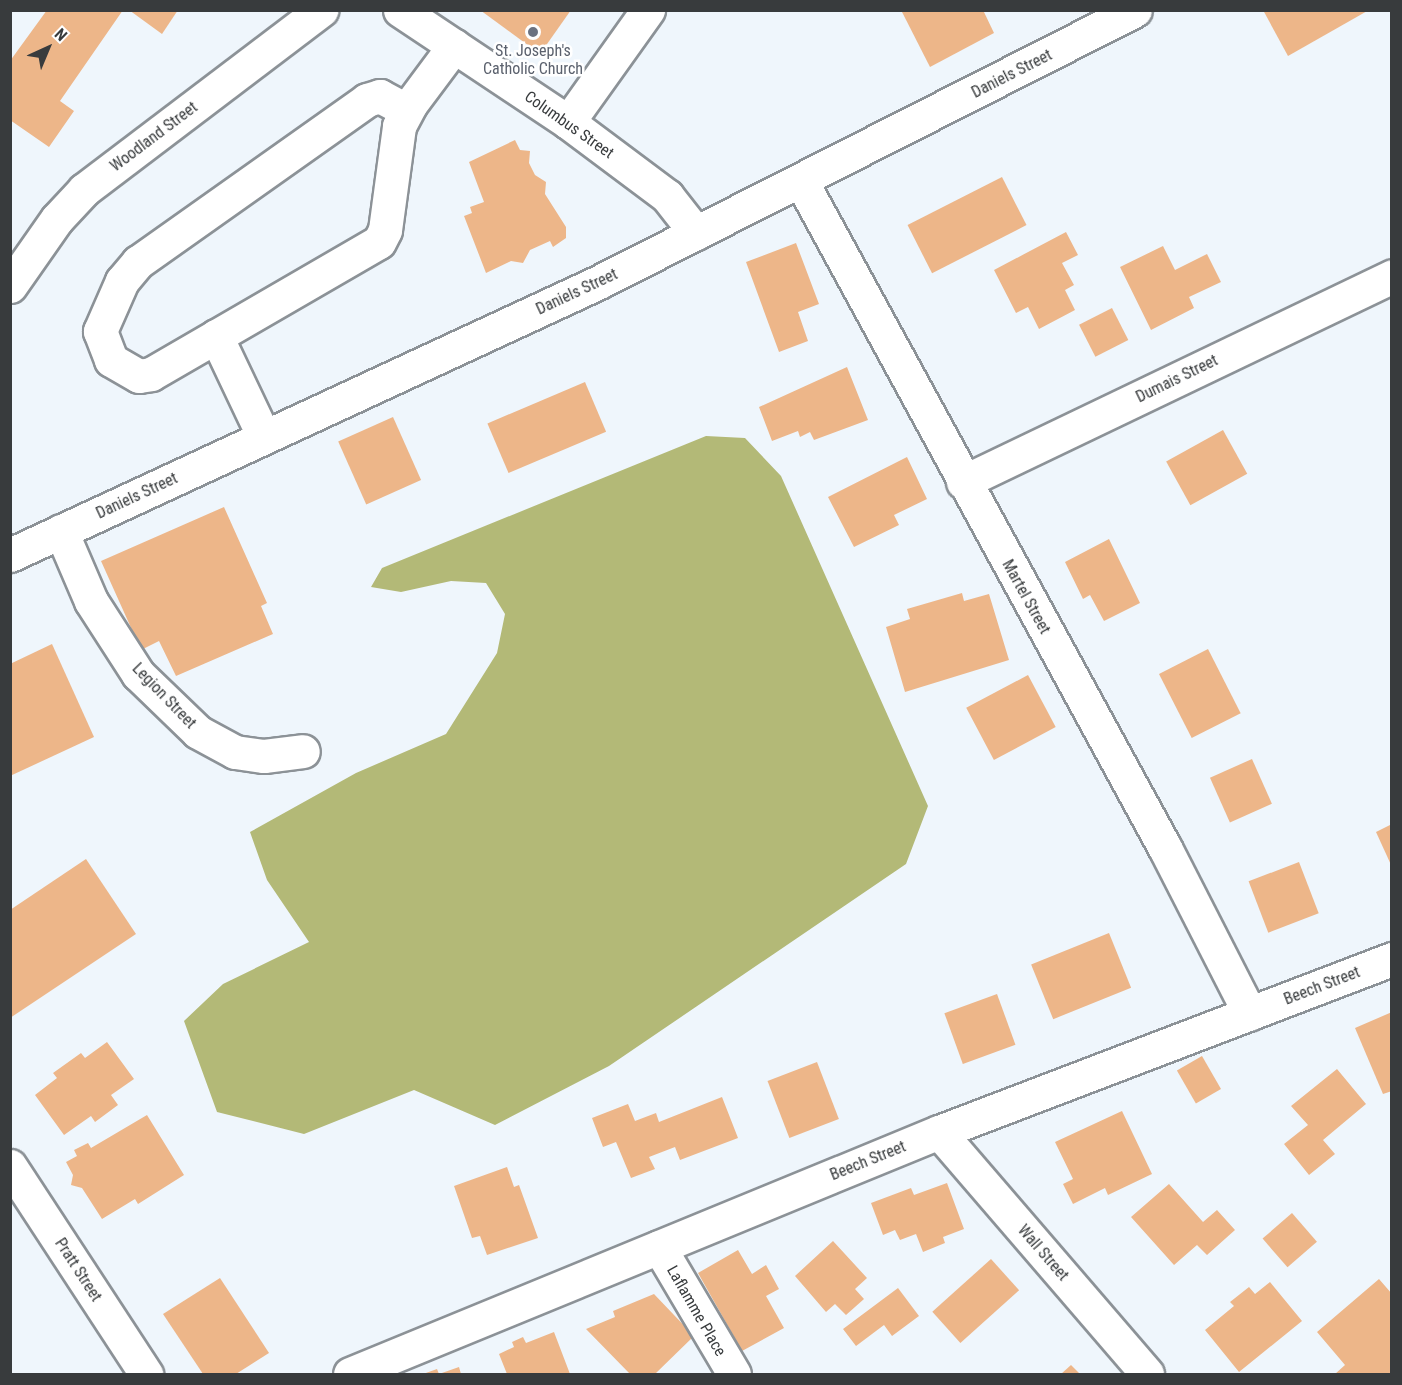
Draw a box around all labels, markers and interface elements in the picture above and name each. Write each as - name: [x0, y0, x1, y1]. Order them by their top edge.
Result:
- north arrow: [18, 18, 78, 78]
- text: N: [51, 24, 71, 45]
- marker: St. Joseph's Catholic Church: [526, 25, 540, 39]
- place label: St. Joseph's Catholic Church: [483, 41, 583, 79]
- street label: Daniels Street: [969, 46, 1055, 102]
- street label: Columbus Street: [521, 87, 617, 163]
- street label: Woodland Street: [107, 98, 201, 176]
- street label: Daniels Street: [533, 265, 621, 319]
- street label: Dumais Street: [1133, 351, 1221, 407]
- street label: Daniels Street: [93, 469, 181, 523]
- street label: Martel Street: [998, 556, 1054, 638]
- street label: Legion Street: [128, 659, 200, 733]
- street label: Beech Street: [1281, 963, 1363, 1009]
- street label: Beech Street: [827, 1137, 909, 1185]
- street label: Wall Street: [1013, 1221, 1073, 1285]
- street label: Pratt Street: [50, 1235, 106, 1305]
- street label: Laflamme Place: [662, 1262, 730, 1360]

